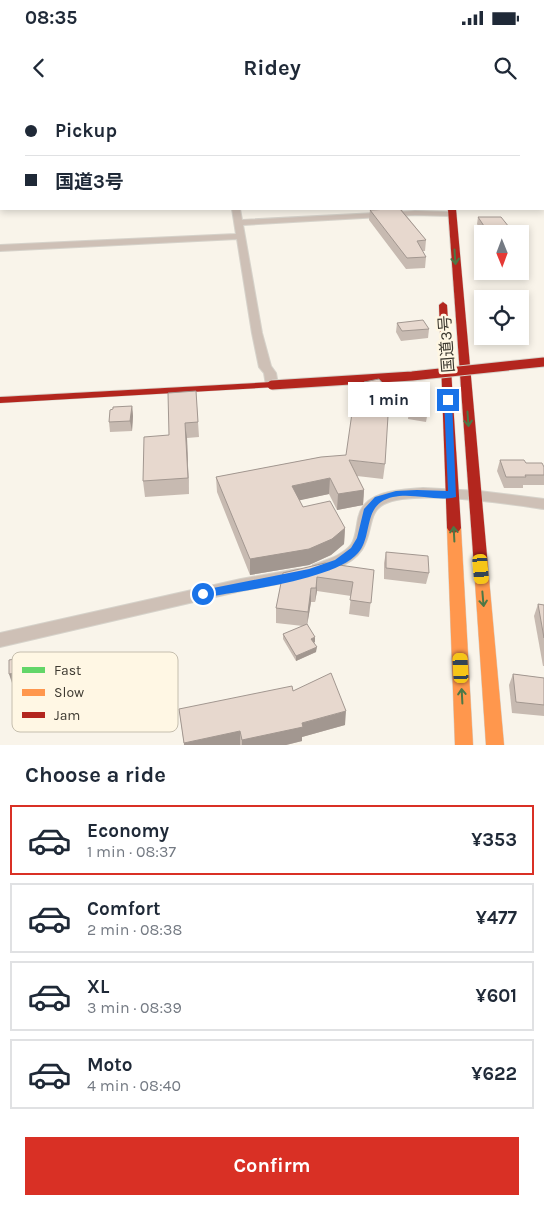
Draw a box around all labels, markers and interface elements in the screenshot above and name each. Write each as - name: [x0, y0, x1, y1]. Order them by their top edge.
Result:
- text: 08:35: [25, 7, 77, 29]
- icon: back: [25, 54, 53, 82]
- icon: search: [491, 54, 519, 82]
- text: Ridey: [243, 55, 301, 81]
- text: Pickup: [55, 120, 117, 142]
- text: 国道3号: [55, 171, 124, 193]
- north arrow: [474, 225, 529, 280]
- map controls: [474, 225, 529, 345]
- one-way arrow: [451, 249, 460, 265]
- button: locate: [474, 290, 529, 345]
- street label: 国道3号: [435, 315, 458, 373]
- callout: 1 min: [348, 382, 430, 418]
- route end: [437, 389, 459, 411]
- text: 1 min: [369, 390, 409, 409]
- one-way arrow: [463, 411, 472, 427]
- one-way arrow: [450, 526, 459, 542]
- car: [472, 553, 489, 585]
- route start: [192, 583, 214, 605]
- one-way arrow: [479, 590, 488, 606]
- legend: [12, 652, 178, 732]
- car: [452, 653, 469, 683]
- text: Fast: [54, 662, 81, 679]
- text: Slow: [54, 684, 84, 701]
- one-way arrow: [457, 689, 467, 705]
- text: Jam: [54, 707, 80, 724]
- text: Choose a ride: [25, 762, 166, 788]
- icon: car: [27, 818, 72, 863]
- text: Economy: [87, 820, 169, 842]
- text: ¥353: [471, 829, 517, 851]
- text: 1 min · 08:37: [87, 842, 176, 861]
- icon: car: [27, 896, 72, 941]
- text: Comfort: [87, 898, 161, 920]
- text: ¥477: [476, 907, 517, 929]
- text: 2 min · 08:38: [87, 920, 182, 939]
- icon: car: [27, 974, 72, 1019]
- text: XL: [87, 976, 109, 998]
- text: ¥601: [476, 985, 517, 1007]
- text: 3 min · 08:39: [87, 998, 182, 1017]
- icon: car: [27, 1052, 72, 1097]
- text: Moto: [87, 1054, 133, 1076]
- text: ¥622: [471, 1063, 517, 1085]
- text: 4 min · 08:40: [87, 1076, 181, 1095]
- button: Confirm: [25, 1137, 519, 1195]

